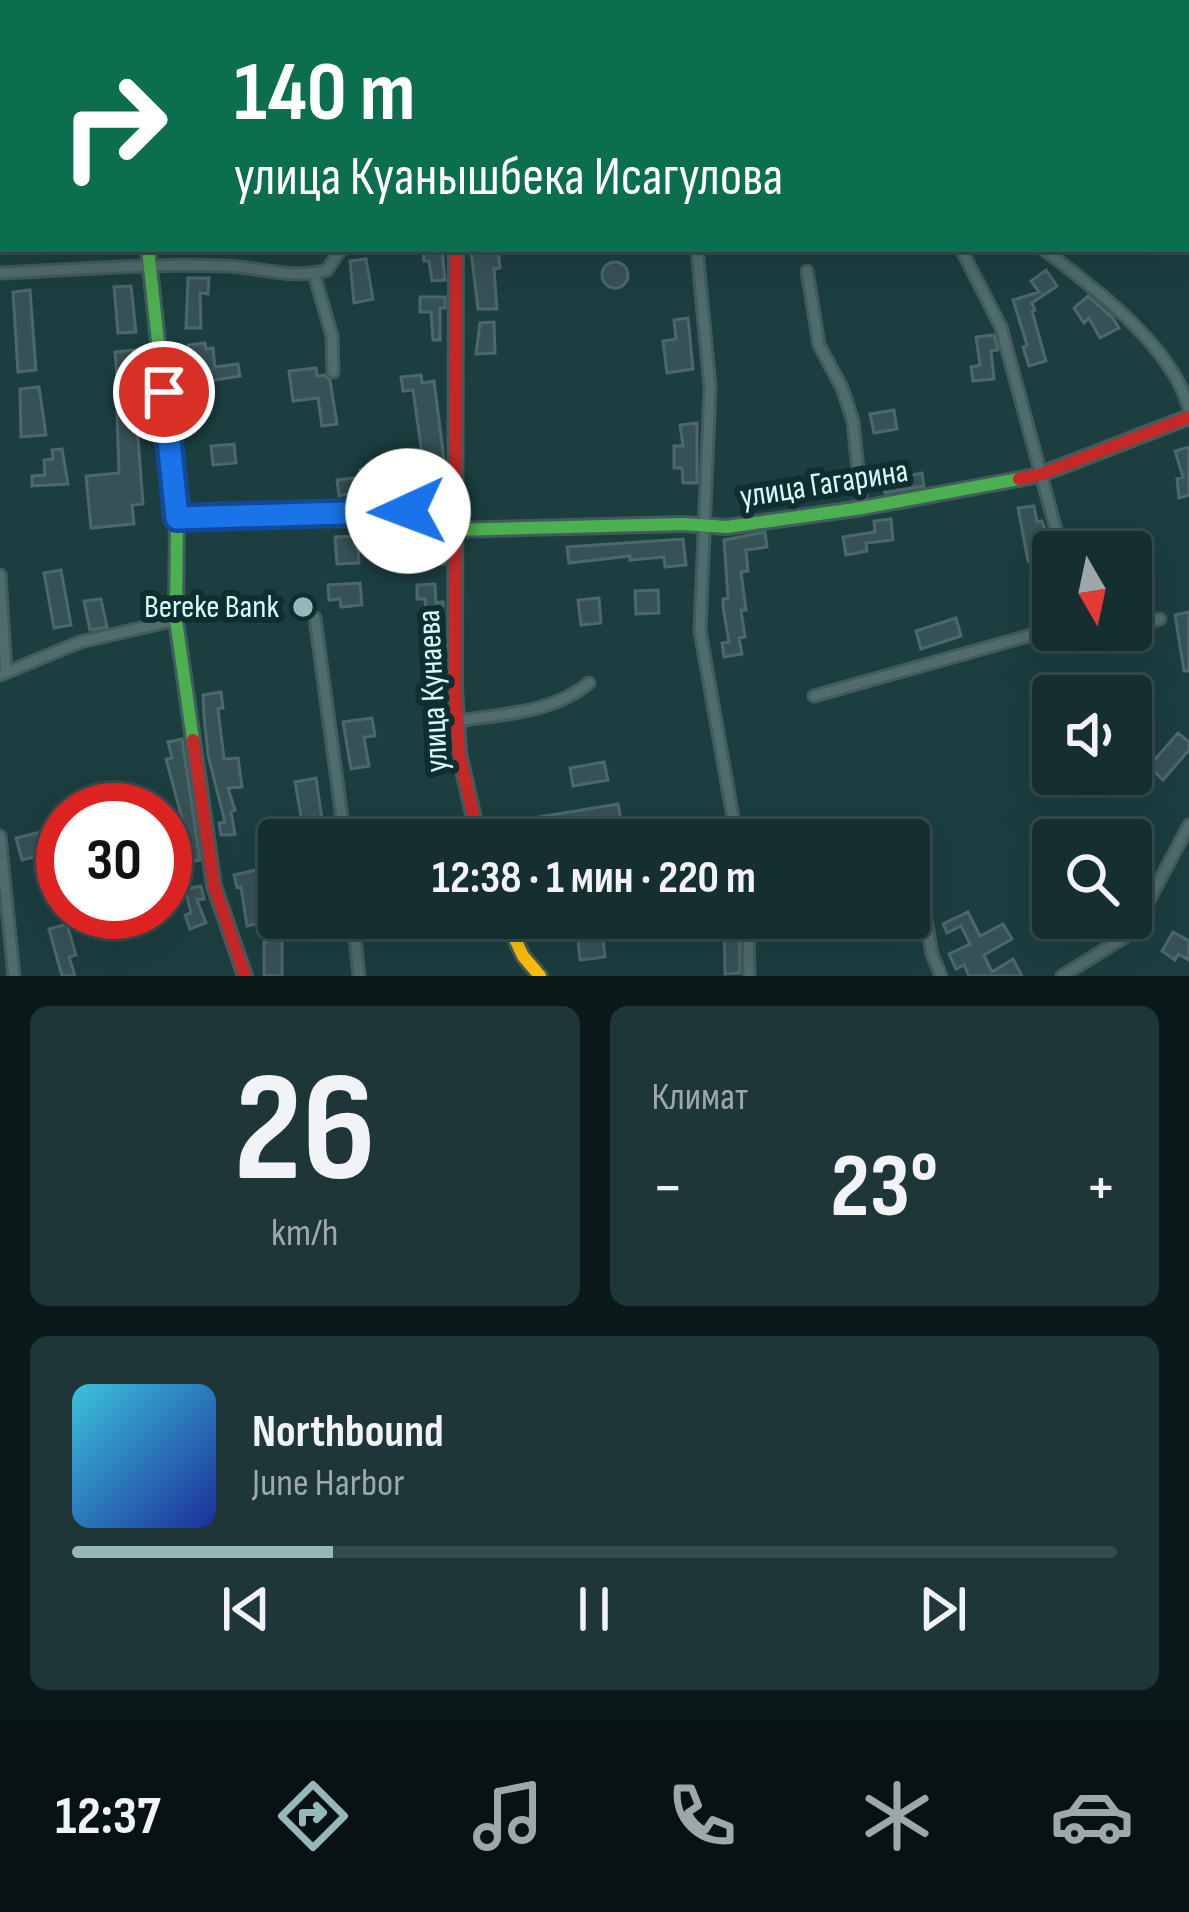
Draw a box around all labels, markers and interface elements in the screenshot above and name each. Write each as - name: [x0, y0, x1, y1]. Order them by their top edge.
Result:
- text: 140 m: [234, 43, 415, 144]
- icon: right: [36, 48, 192, 204]
- text: улица Куанышбека Исагулова: [234, 145, 783, 210]
- pin: [113, 341, 215, 443]
- icon: arrive: [131, 359, 197, 425]
- position arrow: [345, 448, 471, 574]
- street label: улица Гагарина: [737, 451, 911, 517]
- north arrow: [1032, 531, 1152, 651]
- map controls: [1032, 531, 1152, 939]
- place label: Bereke Bank: [144, 587, 279, 627]
- marker: Bereke Bank: [290, 594, 316, 620]
- street label: улица Кунаева: [409, 609, 457, 773]
- button: sound: [1032, 675, 1152, 795]
- speed limit sign: 30: [36, 783, 192, 939]
- button: search: [1032, 819, 1152, 939]
- text: 12:38 · 1 мин · 220 m: [432, 851, 756, 906]
- text: 26: [234, 1038, 376, 1225]
- text: Климат: [652, 1074, 748, 1121]
- text: 23°: [830, 1134, 938, 1242]
- text: −: [652, 1149, 684, 1228]
- text: +: [1085, 1149, 1117, 1228]
- text: km/h: [271, 1210, 338, 1257]
- text: Northbound: [252, 1405, 444, 1460]
- text: June Harbor: [252, 1460, 404, 1507]
- icon: previous: [213, 1576, 279, 1642]
- icon: pause: [561, 1576, 627, 1642]
- icon: next: [910, 1576, 976, 1642]
- icon: directions: [271, 1774, 355, 1858]
- icon: music: [466, 1774, 550, 1858]
- icon: phone: [660, 1774, 744, 1858]
- icon: climate: [855, 1774, 939, 1858]
- icon: car: [1050, 1774, 1134, 1858]
- text: 12:37: [55, 1784, 161, 1849]

